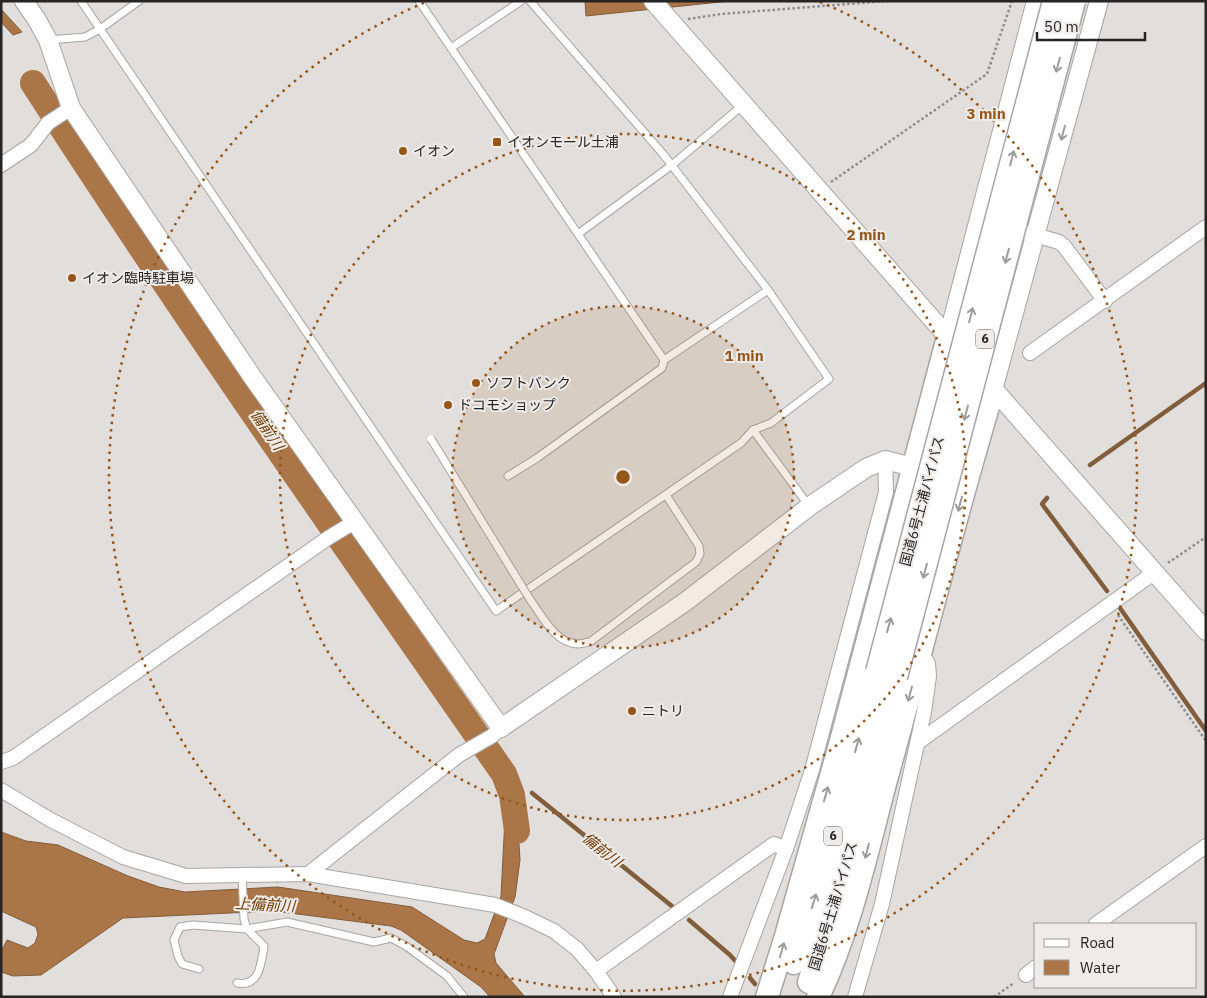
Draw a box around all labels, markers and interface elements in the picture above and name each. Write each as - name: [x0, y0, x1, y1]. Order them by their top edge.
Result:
- scale bar: [1037, 10, 1144, 42]
- text: 50 m: [1044, 17, 1079, 36]
- one-way arrow: [1052, 57, 1062, 73]
- text: 3 min: [966, 104, 1006, 123]
- one-way arrow: [1057, 124, 1067, 140]
- place label: イオンモール土浦: [507, 133, 619, 151]
- marker: イオンモール土浦: [491, 136, 503, 148]
- place label: イオン: [413, 142, 455, 160]
- marker: イオン: [397, 145, 409, 157]
- one-way arrow: [1008, 151, 1017, 167]
- text: 2 min: [846, 225, 886, 244]
- one-way arrow: [1002, 248, 1012, 264]
- place label: イオン臨時駐車場: [82, 269, 194, 287]
- marker: イオン臨時駐車場: [66, 272, 78, 284]
- one-way arrow: [967, 308, 976, 324]
- road number: 6: [976, 329, 994, 348]
- text: 1 min: [724, 346, 764, 365]
- place label: ソフトバンク: [486, 374, 571, 392]
- marker: ソフトバンク: [470, 377, 482, 389]
- place label: ドコモショップ: [458, 396, 556, 414]
- marker: ドコモショップ: [442, 399, 454, 411]
- one-way arrow: [961, 405, 970, 421]
- water label: 備前川: [247, 406, 289, 455]
- street label: 国道6号土浦バイパス: [896, 434, 948, 568]
- centre of rings: [614, 468, 632, 486]
- one-way arrow: [955, 495, 964, 511]
- one-way arrow: [919, 562, 929, 578]
- one-way arrow: [885, 617, 895, 633]
- one-way arrow: [904, 686, 914, 702]
- place label: ニトリ: [642, 702, 684, 720]
- marker: ニトリ: [626, 705, 638, 717]
- one-way arrow: [853, 737, 863, 753]
- one-way arrow: [822, 786, 832, 802]
- road number: 6: [824, 826, 842, 846]
- water label: 備前川: [579, 828, 627, 872]
- street label: 国道6号土浦バイパス: [805, 839, 861, 973]
- one-way arrow: [862, 843, 871, 859]
- water label: 上備前川: [235, 893, 297, 916]
- one-way arrow: [809, 894, 819, 910]
- legend: [1034, 923, 1197, 988]
- text: Road: [1080, 933, 1115, 952]
- one-way arrow: [778, 943, 787, 959]
- text: Water: [1080, 958, 1121, 977]

